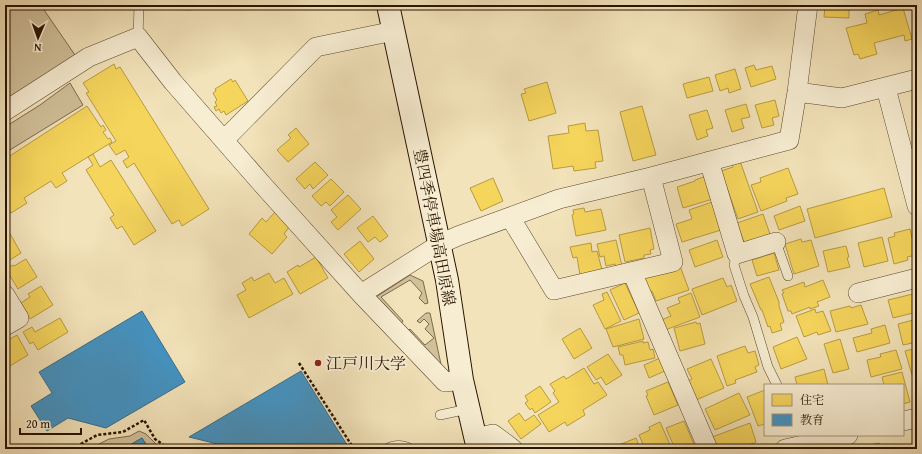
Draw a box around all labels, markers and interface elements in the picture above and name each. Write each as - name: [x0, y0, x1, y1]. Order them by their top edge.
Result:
- north arrow: [18, 18, 58, 58]
- text: N: [33, 40, 42, 56]
- street label: 豊四季停車場高田原線: [408, 146, 462, 308]
- place label: 江戸川大学: [326, 351, 406, 375]
- marker: 江戸川大学: [313, 358, 323, 368]
- legend: [764, 384, 904, 436]
- text: 住宅: [800, 391, 824, 408]
- scale bar: [20, 410, 81, 436]
- text: 教育: [800, 411, 824, 428]
- text: 20 m: [26, 415, 50, 432]

